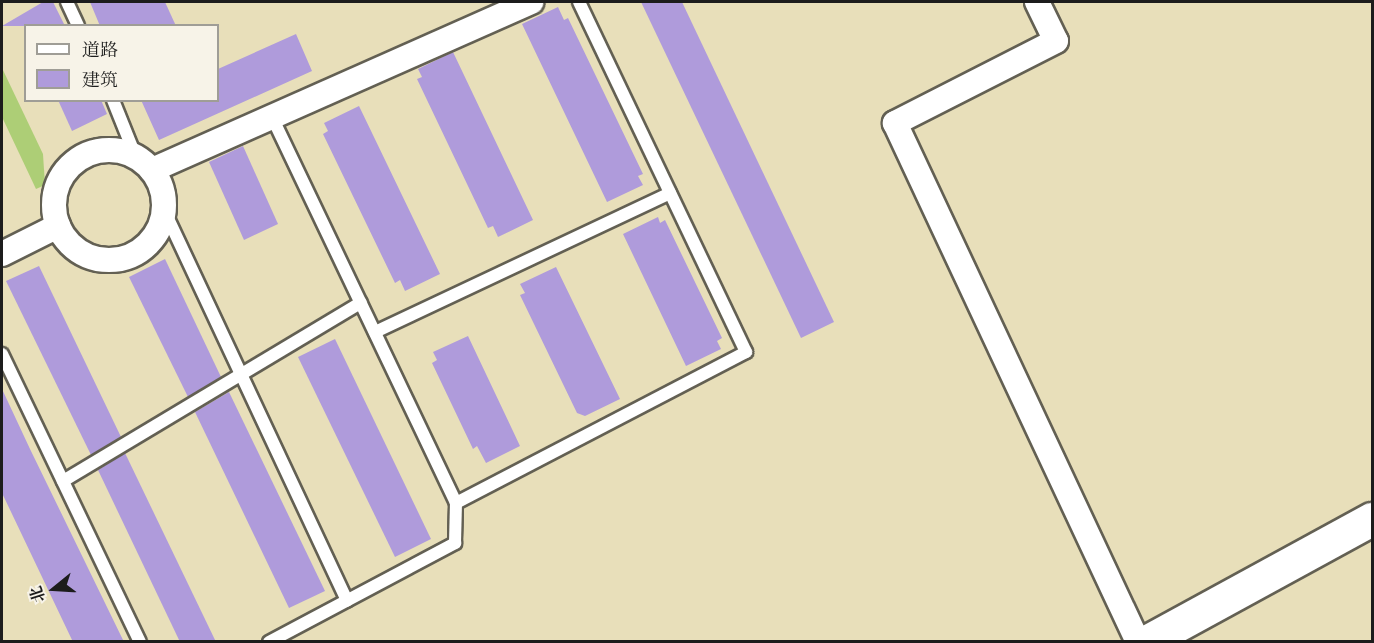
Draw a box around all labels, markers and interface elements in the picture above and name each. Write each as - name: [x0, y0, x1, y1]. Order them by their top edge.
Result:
- legend: [24, 24, 219, 102]
- text: 道路: [82, 36, 118, 63]
- text: 建筑: [82, 66, 118, 93]
- north arrow: [24, 559, 84, 619]
- text: 北: [23, 583, 51, 606]

